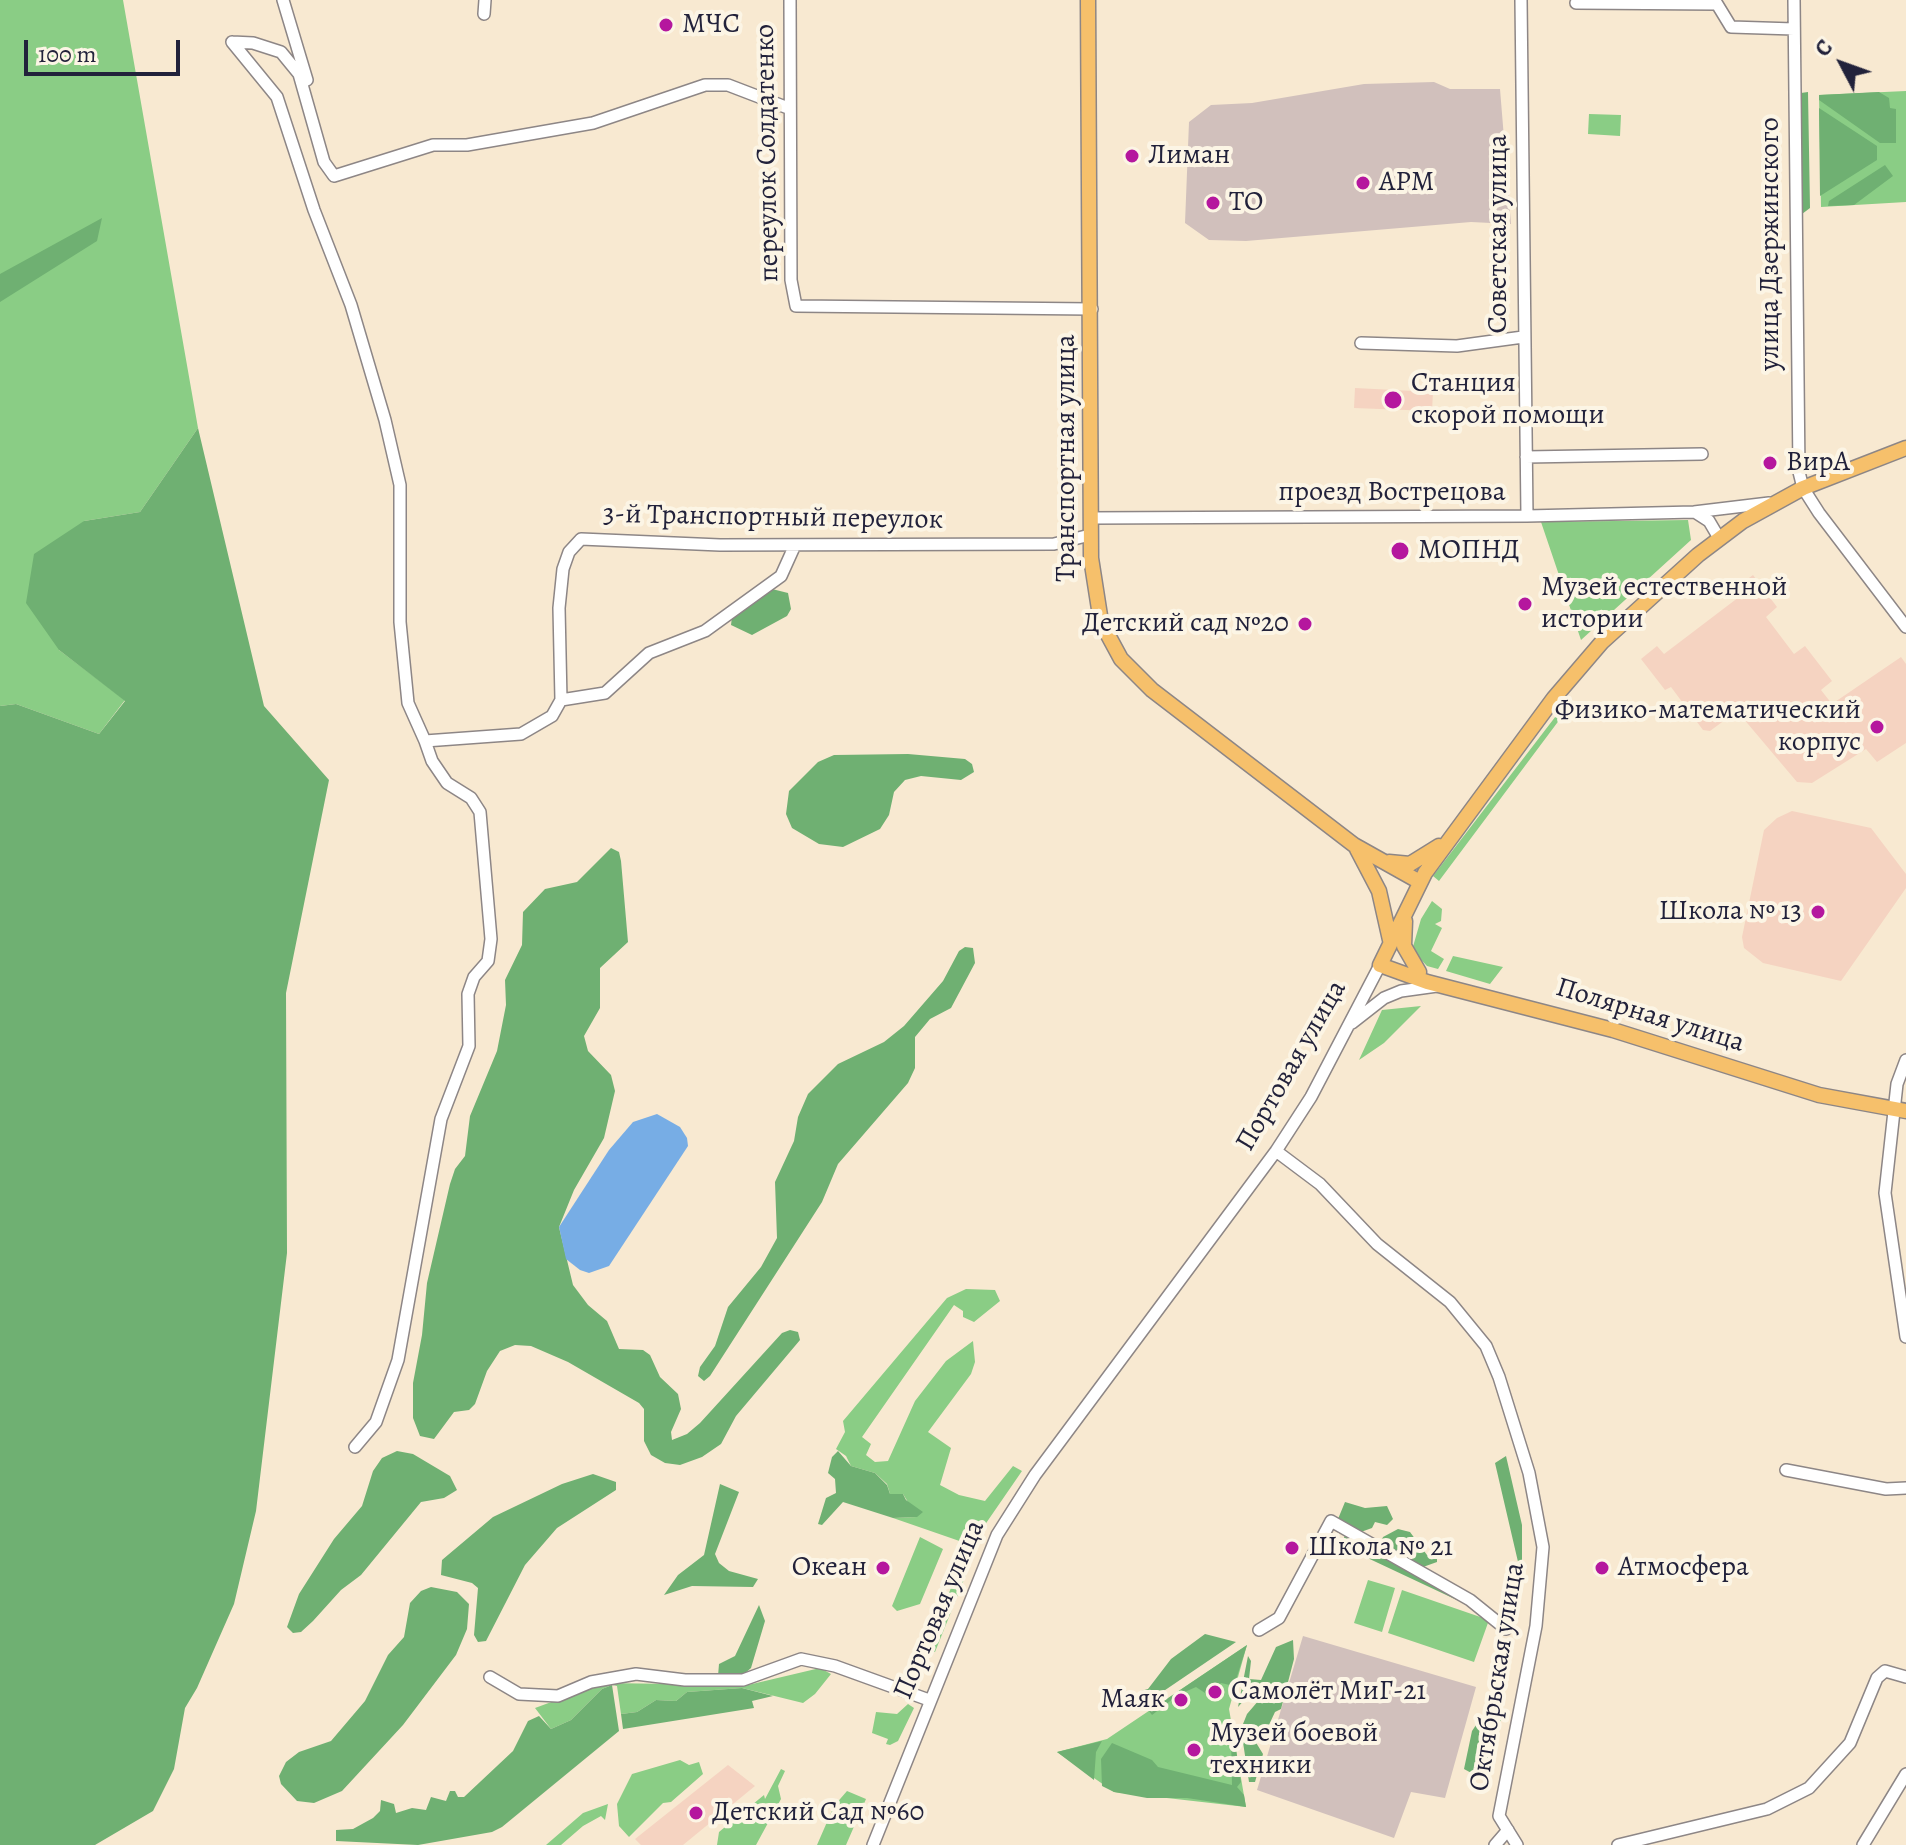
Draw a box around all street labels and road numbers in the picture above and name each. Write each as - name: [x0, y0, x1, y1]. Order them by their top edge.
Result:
- street label: переулок Солдатенко: [749, 24, 787, 282]
- street label: улица Дзержинского: [1754, 117, 1788, 371]
- street label: Советская улица: [1482, 134, 1516, 334]
- street label: Транспортная улица: [1050, 334, 1084, 582]
- street label: проезд Вострецова: [1278, 476, 1506, 510]
- street label: 3-й Транспортный переулок: [603, 498, 943, 538]
- street label: Полярная улица: [1552, 971, 1748, 1061]
- street label: Портовая улица: [1230, 975, 1354, 1157]
- street label: Портовая улица: [887, 1515, 993, 1705]
- street label: Октябрьская улица: [1463, 1560, 1533, 1794]

